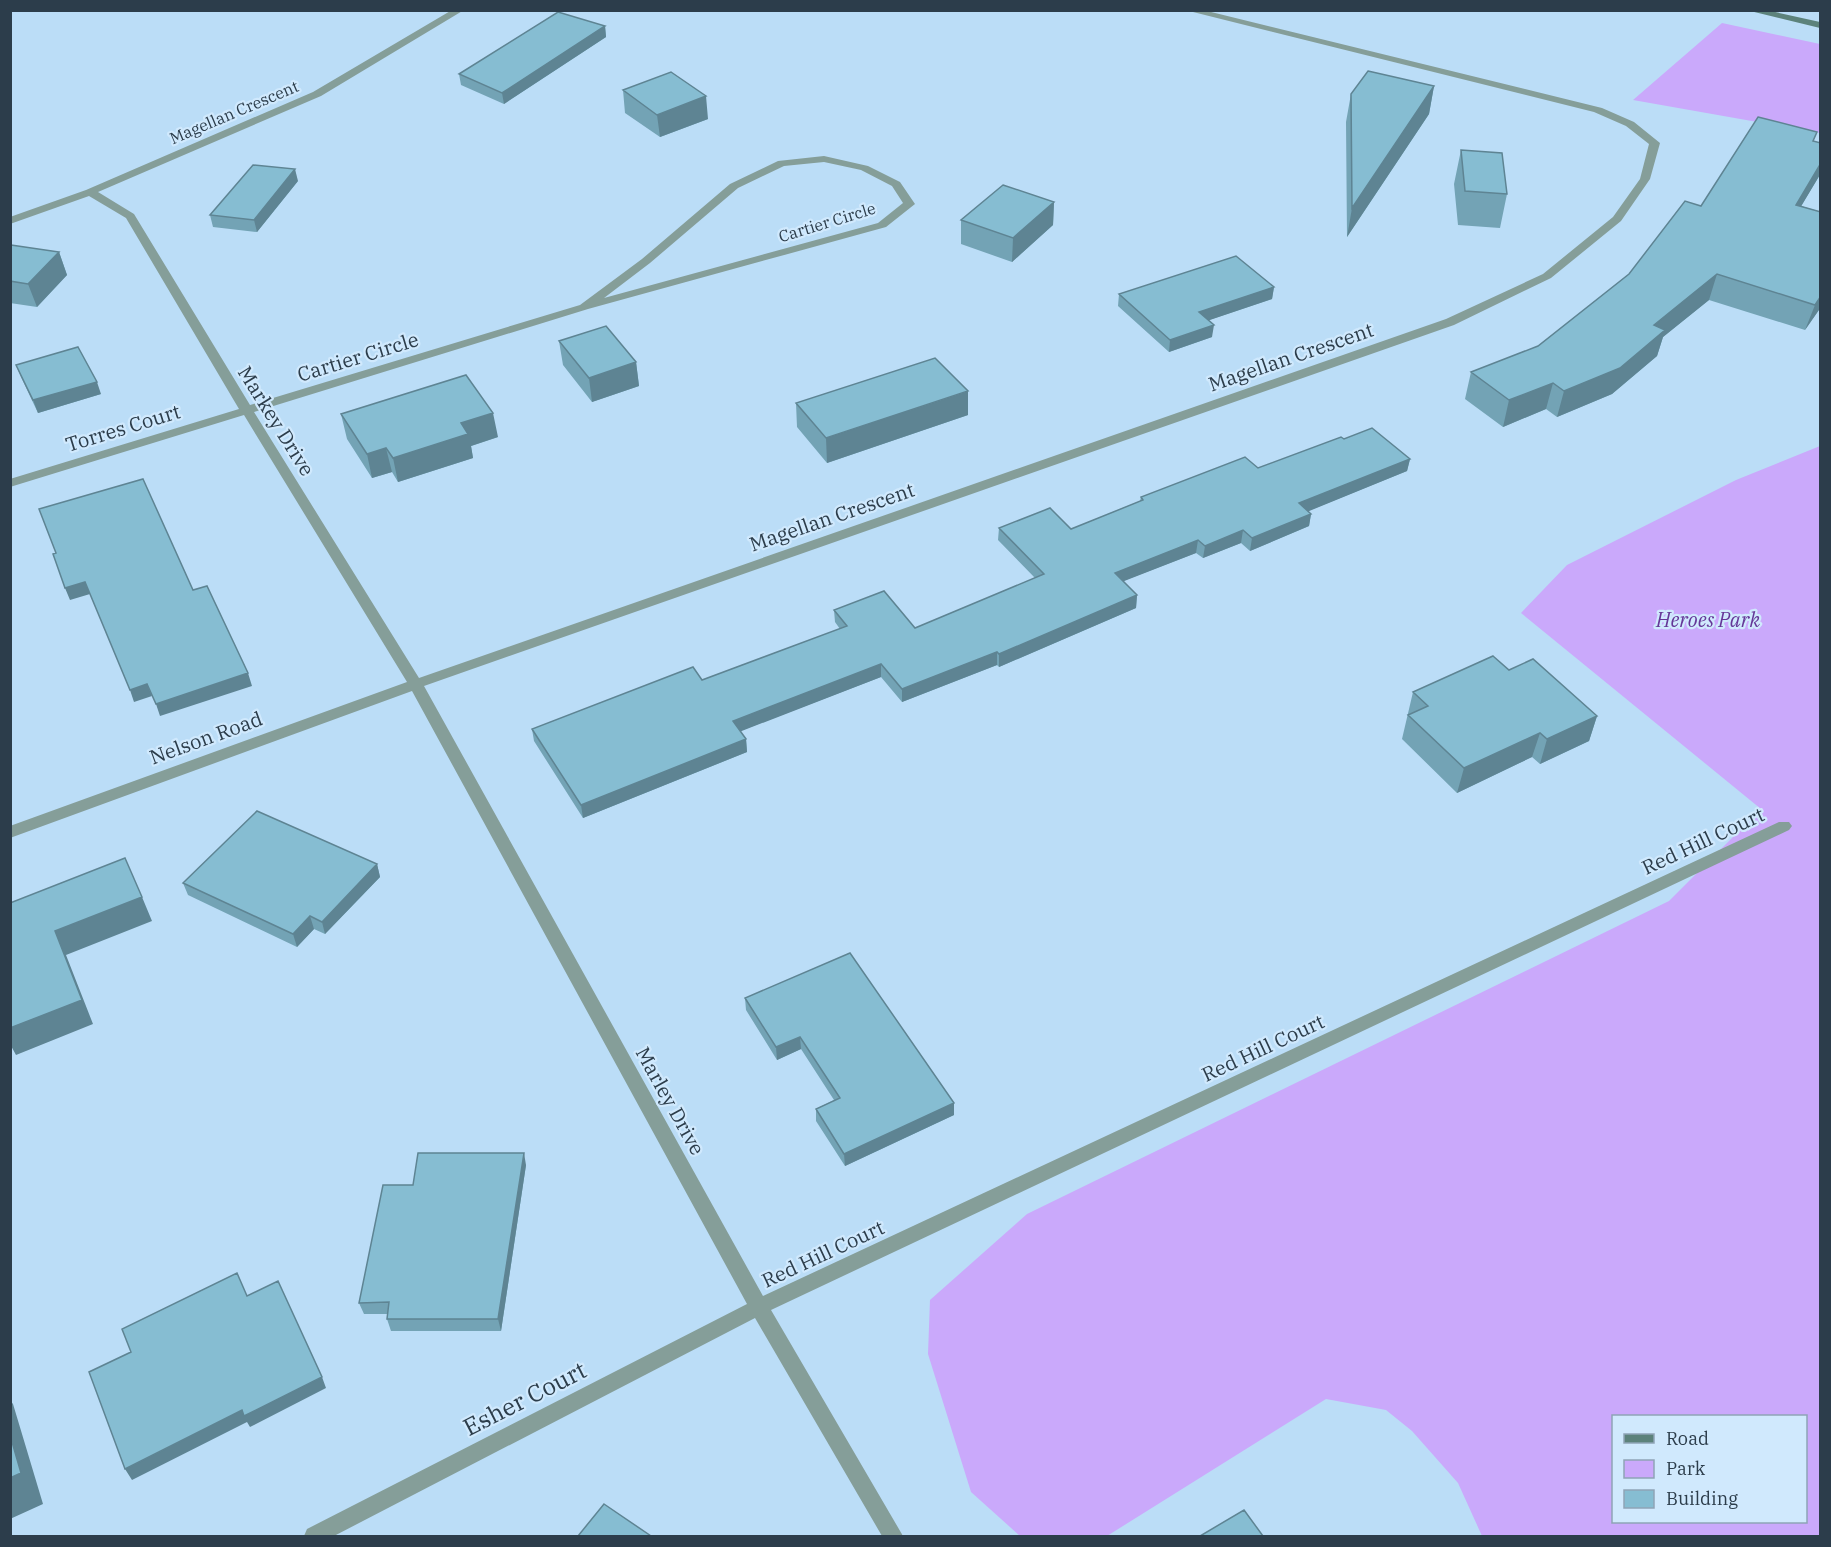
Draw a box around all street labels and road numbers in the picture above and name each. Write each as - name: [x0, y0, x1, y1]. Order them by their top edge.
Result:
- street label: Magellan Crescent: [166, 76, 302, 148]
- street label: Cartier Circle: [776, 198, 878, 246]
- street label: Magellan Crescent: [1205, 316, 1377, 397]
- street label: Cartier Circle: [294, 325, 422, 388]
- street label: Markey Drive: [232, 361, 321, 481]
- street label: Torres Court: [62, 397, 184, 458]
- street label: Magellan Crescent: [746, 476, 918, 557]
- street label: Nelson Road: [146, 705, 266, 770]
- street label: Red Hill Court: [1637, 800, 1768, 881]
- street label: Red Hill Court: [1197, 1007, 1328, 1088]
- street label: Marley Drive: [630, 1042, 711, 1160]
- street label: Red Hill Court: [757, 1213, 888, 1294]
- street label: Esher Court: [457, 1353, 592, 1443]

